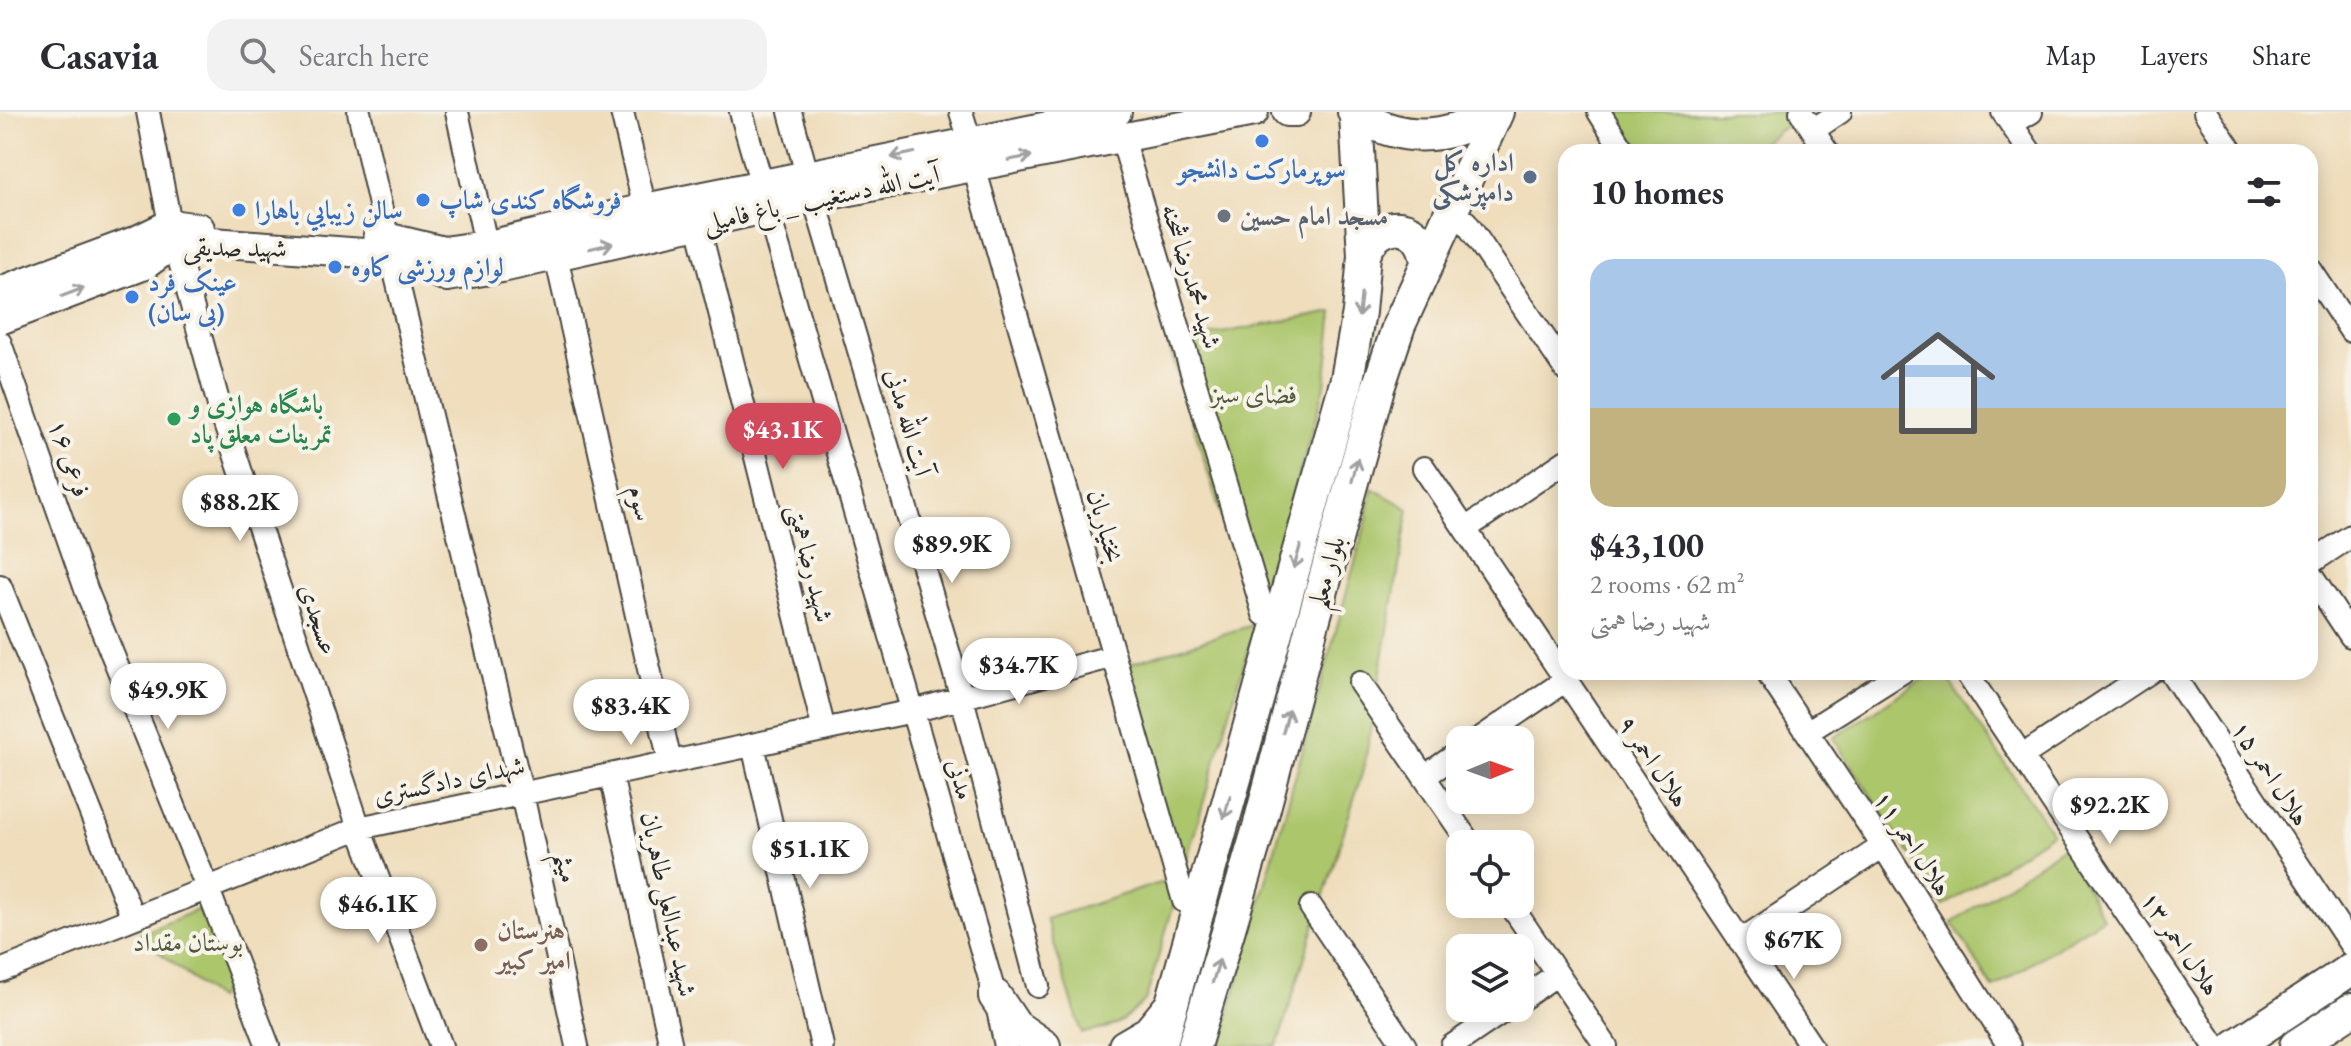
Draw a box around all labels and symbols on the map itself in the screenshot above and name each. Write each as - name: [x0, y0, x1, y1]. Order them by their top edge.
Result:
- marker: سوپرمارکت دانشجو: [1253, 132, 1271, 150]
- place label: اداره کل دامپزشکی: [1433, 145, 1514, 210]
- one-way arrow: [891, 148, 916, 163]
- one-way arrow: [1007, 149, 1032, 164]
- place label: سوپرمارکت دانشجو: [1175, 152, 1346, 186]
- street label: آیت الله دستغیب _ باغ فامیلی: [699, 153, 946, 245]
- marker: اداره کل دامپزشکی: [1521, 168, 1539, 186]
- place label: فروشگاه کندی شاپ: [439, 183, 622, 219]
- marker: فروشگاه کندی شاپ: [414, 191, 432, 209]
- place label: سالن زيبايي باهارا: [255, 193, 403, 232]
- street label: شهید محمدرضا شحنه: [1154, 199, 1230, 353]
- place label: مسجد امام حسین: [1240, 199, 1388, 239]
- marker: سالن زيبايي باهارا: [230, 201, 248, 219]
- marker: مسجد امام حسین: [1215, 207, 1233, 225]
- street label: شهید صدیقی: [183, 229, 287, 267]
- one-way arrow: [588, 238, 614, 253]
- place label: لوازم ورزشی کاوه: [351, 250, 504, 290]
- marker: لوازم ورزشی کاوه: [326, 258, 344, 276]
- place label: عینک فرد (بی سان): [148, 265, 237, 331]
- one-way arrow: [60, 284, 85, 298]
- marker: عینک فرد (بی سان): [123, 288, 141, 306]
- one-way arrow: [1352, 291, 1367, 317]
- street label: آیت الله مدنی: [877, 364, 944, 482]
- park label: فضای سبز: [1208, 377, 1297, 411]
- place label: باشگاه هوازی و تمرینات معلق پاد: [187, 387, 332, 453]
- pin: $43.1K: [718, 403, 848, 471]
- marker: باشگاه هوازی و تمرینات معلق پاد: [165, 410, 183, 428]
- street label: فرعی ۱۶: [41, 415, 99, 501]
- one-way arrow: [1348, 458, 1363, 484]
- pin: $88.2K: [175, 475, 305, 543]
- street label: سوم: [615, 482, 662, 525]
- street label: بختیاریان: [1079, 485, 1133, 567]
- street label: شهید رضا همتی: [778, 500, 842, 626]
- pin: $89.9K: [887, 517, 1017, 585]
- street label: بلوار معلم: [1300, 532, 1361, 614]
- one-way arrow: [1289, 543, 1304, 569]
- street label: عسجدی: [292, 579, 346, 659]
- pin: $34.7K: [954, 638, 1084, 706]
- pin: $49.9K: [103, 663, 233, 731]
- pin: $83.4K: [566, 679, 696, 747]
- street label: هلال احمر ۹: [1611, 708, 1697, 814]
- one-way arrow: [1280, 709, 1295, 735]
- street label: هلال احمر ۱۵: [2224, 714, 2318, 832]
- north arrow: [1446, 726, 1534, 814]
- street label: شهدای دادگستری: [370, 747, 528, 813]
- street label: مدنی: [939, 754, 983, 804]
- pin: $92.2K: [2045, 778, 2175, 846]
- street label: هلال احمر ۱۱: [1866, 784, 1960, 902]
- one-way arrow: [1219, 794, 1234, 820]
- street label: شهید عبدالعلی طاهریان: [631, 808, 705, 1000]
- pin: $51.1K: [745, 822, 875, 890]
- street label: میثم: [538, 848, 587, 888]
- pin: $46.1K: [313, 877, 443, 945]
- street label: هلال احمر ۱۳: [2133, 884, 2229, 1002]
- place label: هنرستان امیر کبیر: [494, 913, 571, 977]
- pin: $67K: [1747, 913, 1841, 981]
- park label: بوستان مقداد: [133, 925, 243, 959]
- marker: هنرستان امیر کبیر: [472, 936, 490, 954]
- one-way arrow: [1209, 959, 1224, 984]

